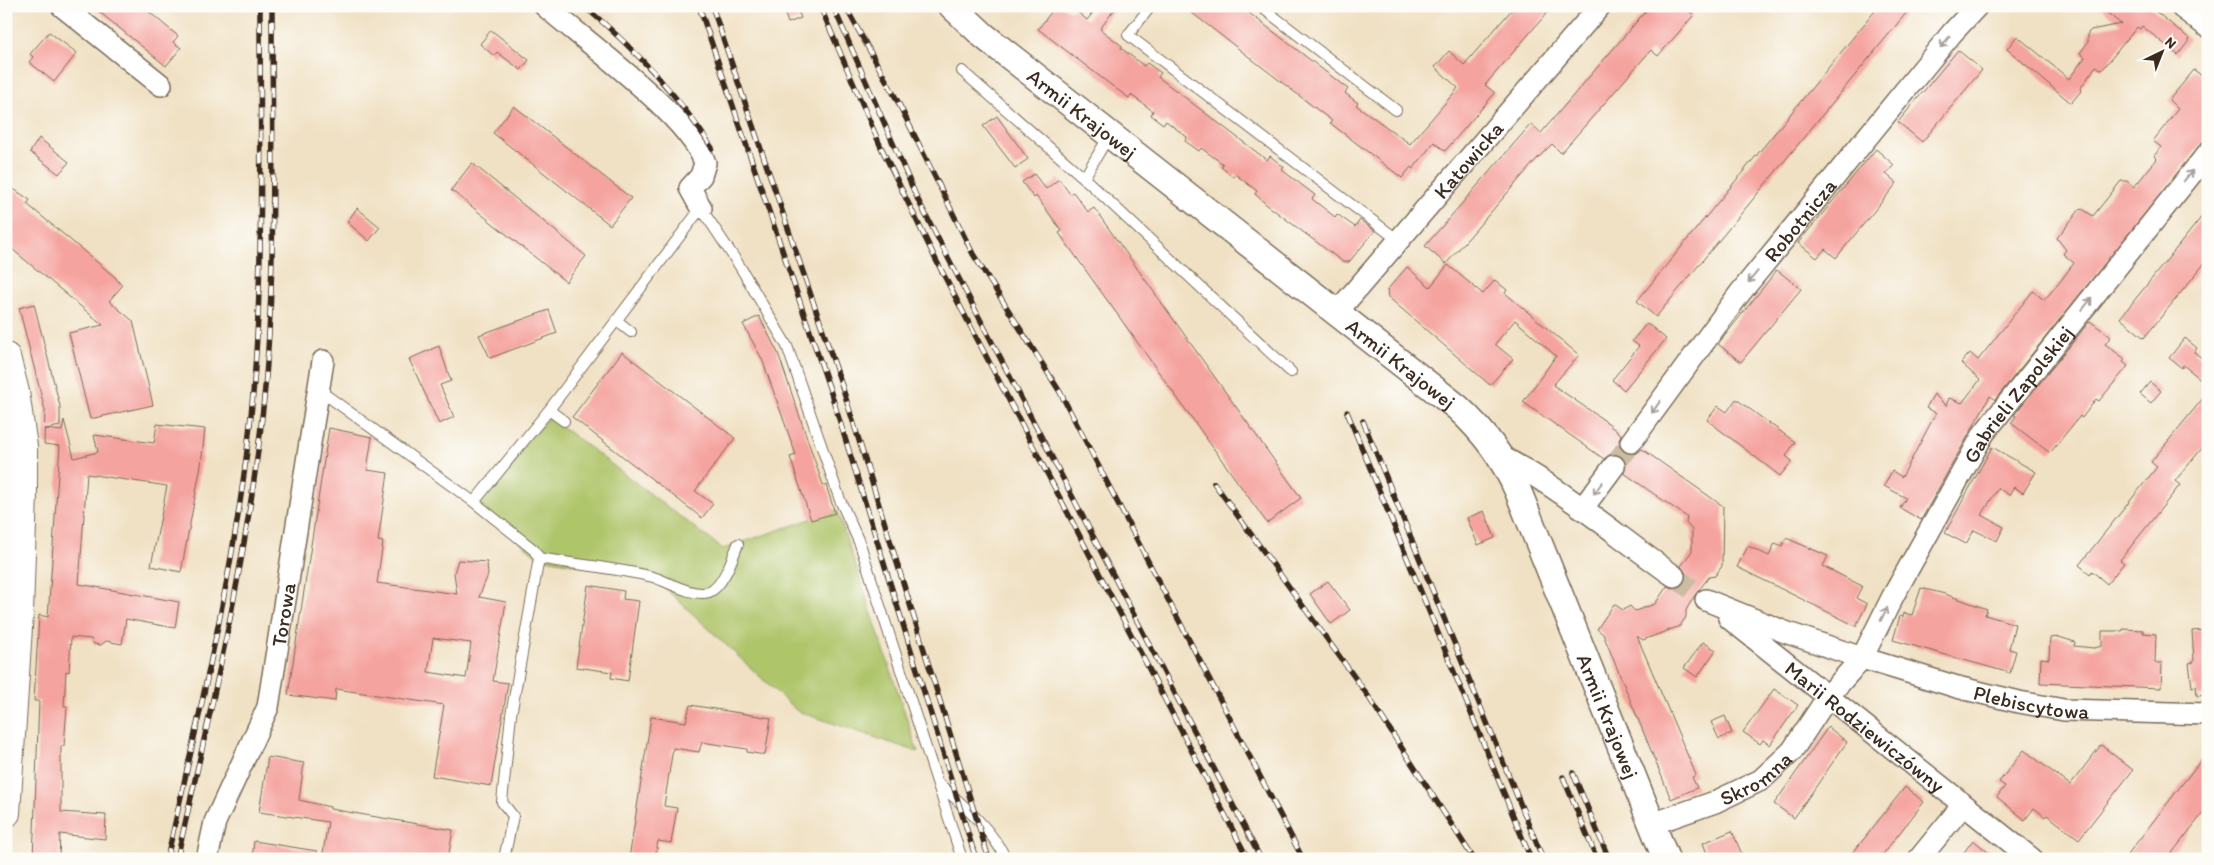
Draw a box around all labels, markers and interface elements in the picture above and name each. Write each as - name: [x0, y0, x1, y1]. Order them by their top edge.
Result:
- north arrow: [2136, 28, 2186, 78]
- text: N: [2161, 33, 2180, 52]
- one-way arrow: [1939, 35, 1950, 48]
- street label: Armii Krajowej: [1023, 63, 1142, 164]
- street label: Katowicka: [1428, 116, 1508, 203]
- one-way arrow: [2183, 170, 2194, 183]
- street label: Robotnicza: [1758, 173, 1841, 267]
- one-way arrow: [1748, 270, 1759, 283]
- one-way arrow: [2082, 298, 2093, 311]
- street label: Armii Krajowej: [1341, 313, 1461, 414]
- street label: Gabrieli Zapolskiej: [1957, 320, 2078, 467]
- one-way arrow: [1651, 400, 1661, 414]
- one-way arrow: [1593, 481, 1603, 495]
- street label: Torowa: [265, 581, 300, 649]
- one-way arrow: [1880, 607, 1889, 622]
- street label: Armii Krajowej: [1572, 650, 1645, 782]
- street label: Marii Rodziewiczówny: [1780, 655, 1950, 797]
- street label: Plebiscytowa: [1971, 679, 2090, 723]
- street label: Skromna: [1716, 746, 1796, 810]

